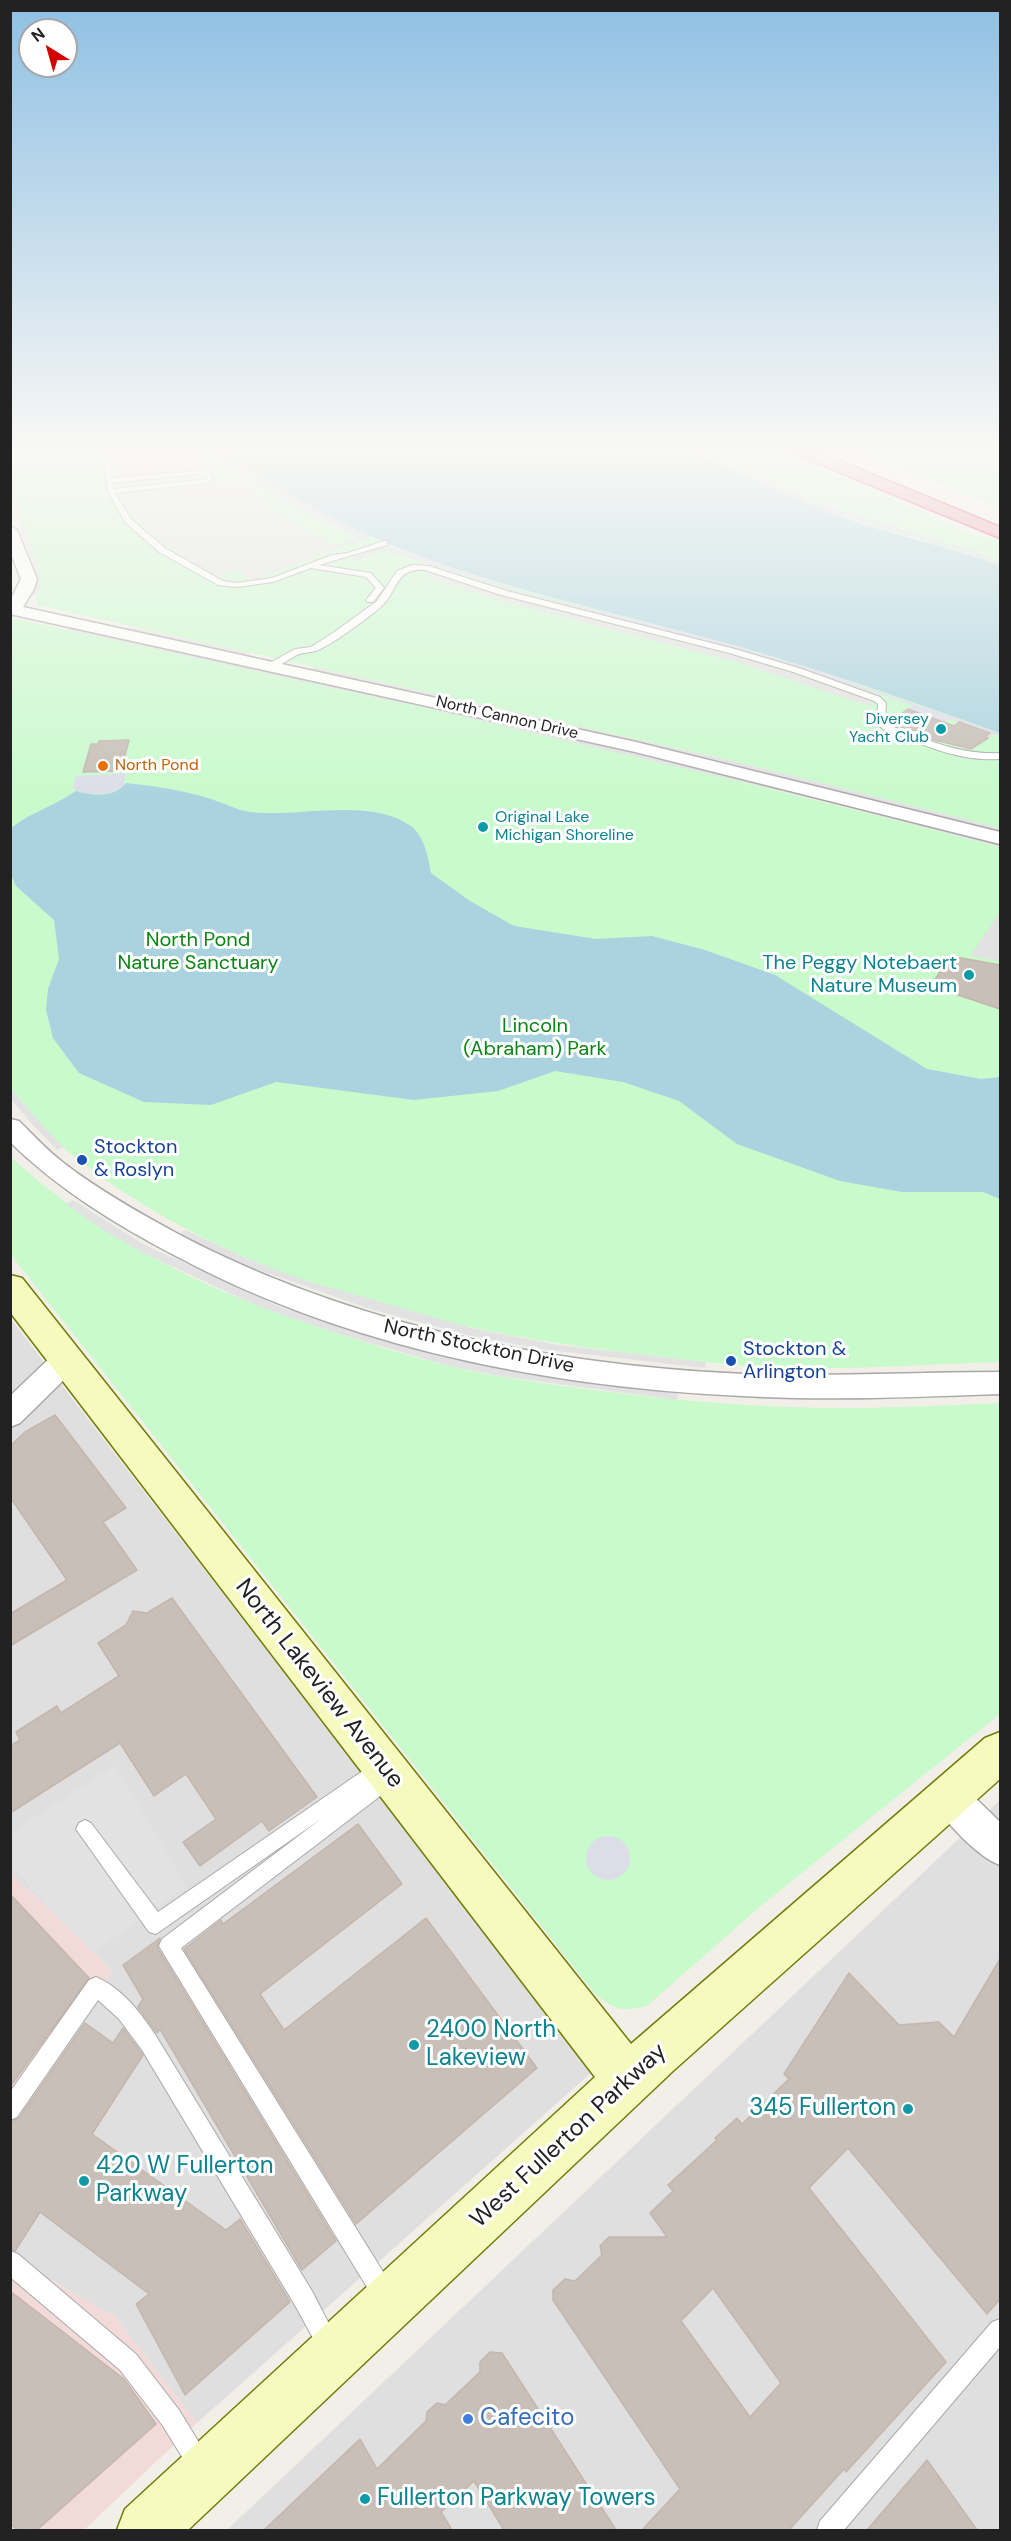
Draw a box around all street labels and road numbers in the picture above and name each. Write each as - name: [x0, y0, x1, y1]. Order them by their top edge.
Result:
- street label: North Cannon Drive: [434, 692, 580, 744]
- street label: North Stockton Drive: [382, 1315, 576, 1379]
- street label: North Lakeview Avenue: [228, 1574, 410, 1794]
- street label: West Fullerton Parkway: [465, 2038, 673, 2234]

